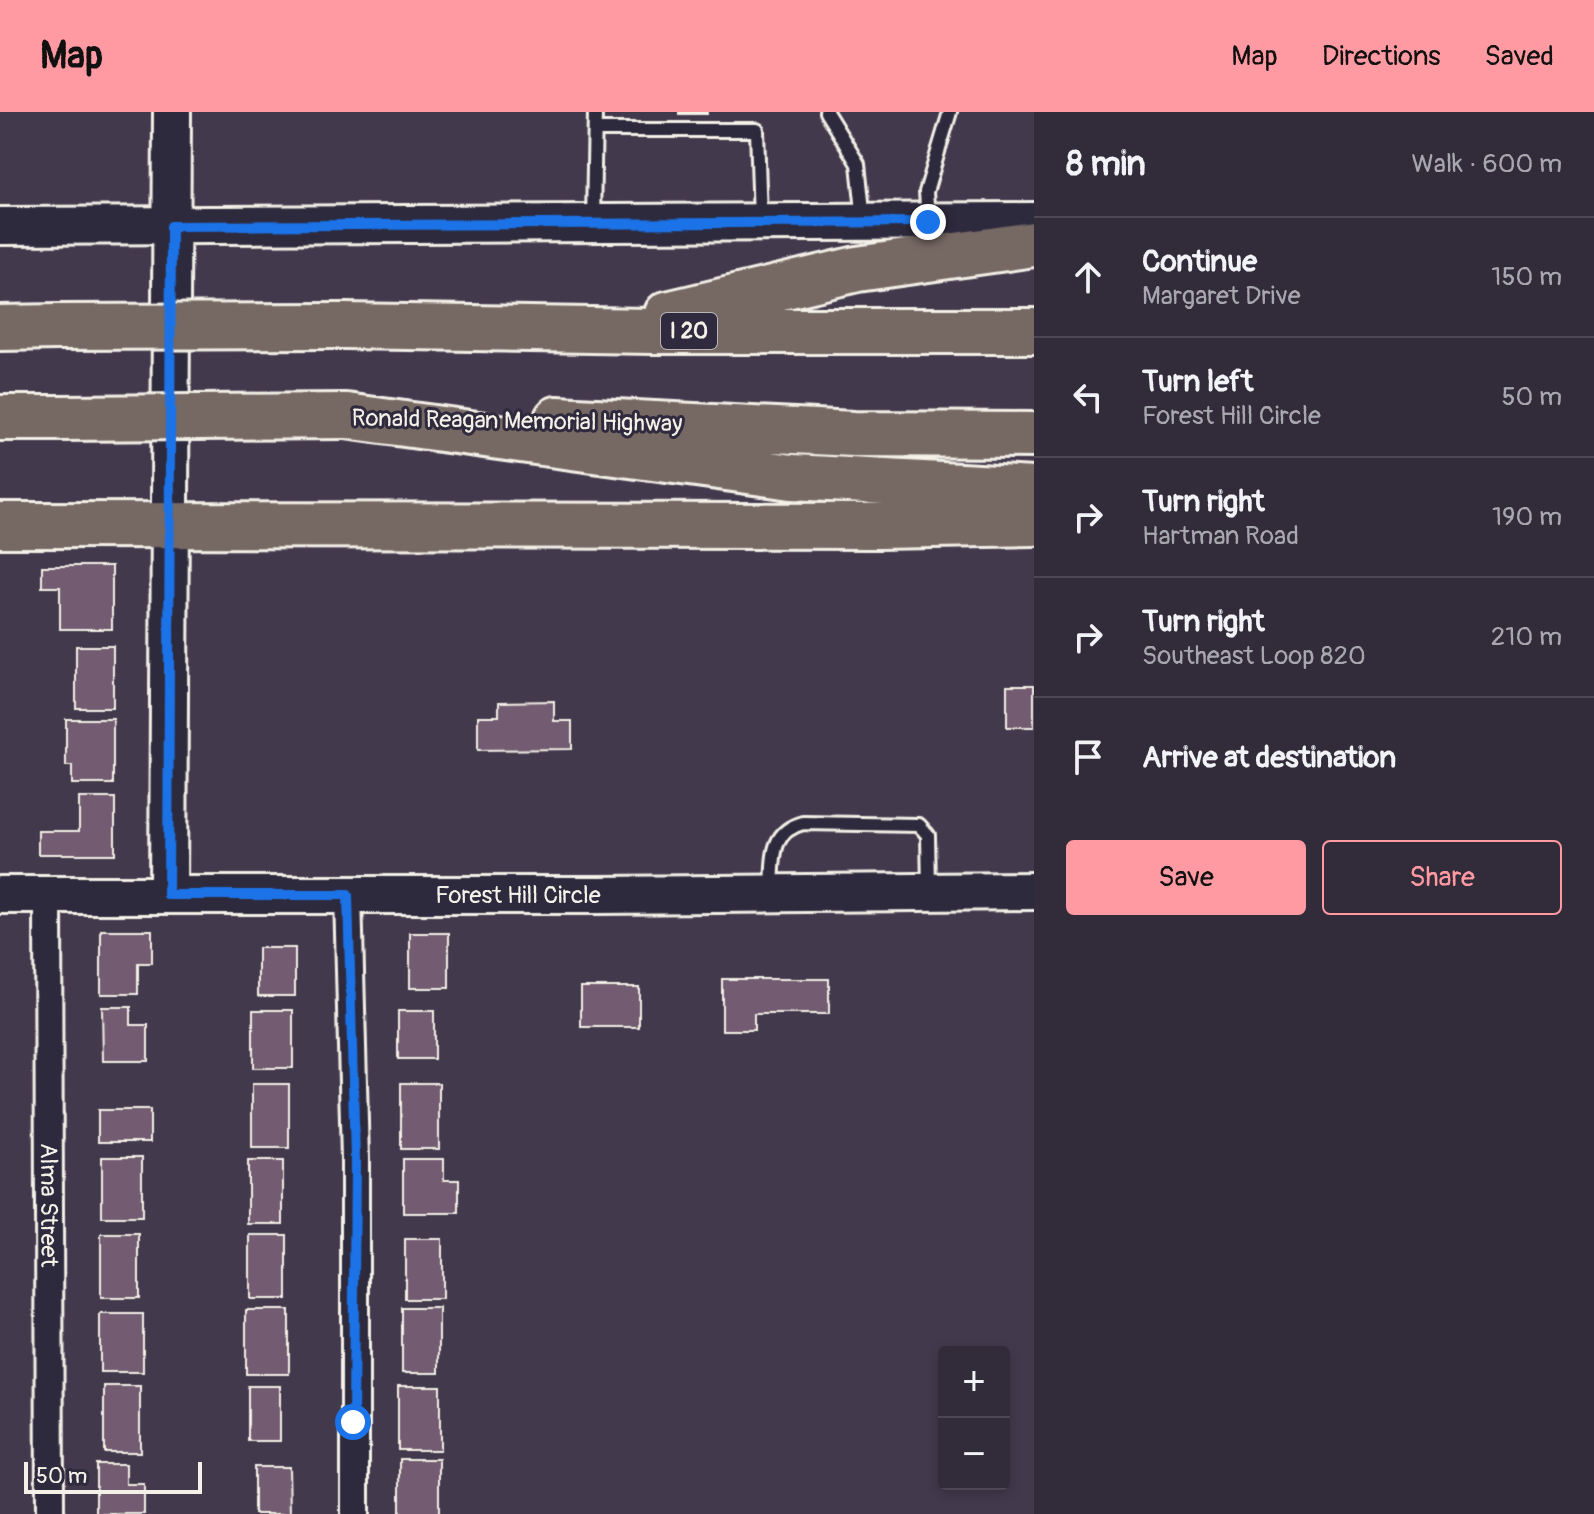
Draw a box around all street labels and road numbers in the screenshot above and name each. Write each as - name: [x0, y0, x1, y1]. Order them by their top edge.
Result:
- road number: I 20: [661, 313, 717, 349]
- street label: Ronald Reagan Memorial Highway: [351, 404, 683, 438]
- street label: Forest Hill Circle: [435, 881, 601, 910]
- street label: Alma Street: [34, 1143, 64, 1267]

